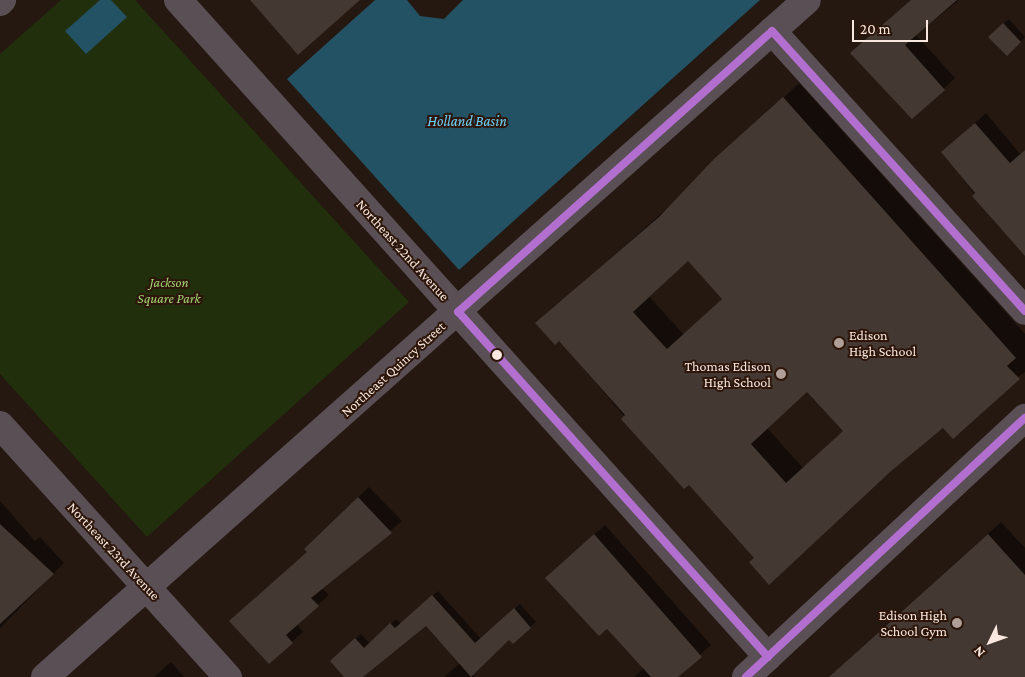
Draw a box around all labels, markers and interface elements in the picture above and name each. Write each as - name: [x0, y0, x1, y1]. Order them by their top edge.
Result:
- scale bar: [855, 10, 931, 42]
- text: 20 m: [860, 21, 891, 37]
- water label: Holland Basin: [427, 113, 507, 131]
- street label: Northeast 22nd Avenue: [353, 196, 453, 304]
- park label: Jackson Square Park: [137, 274, 201, 306]
- street label: Northeast Quincy Street: [337, 318, 449, 420]
- place label: Edison High School: [849, 327, 916, 360]
- marker: Edison High School: [833, 337, 845, 349]
- unlabelled marker: [492, 350, 502, 360]
- place label: Thomas Edison High School: [684, 358, 771, 391]
- marker: Thomas Edison High School: [775, 368, 787, 380]
- street label: Northeast 23rd Avenue: [64, 499, 164, 603]
- place label: Edison High School Gym: [879, 607, 947, 640]
- marker: Edison High School Gym: [951, 617, 963, 629]
- north arrow: [965, 617, 1015, 667]
- text: N: [970, 643, 988, 661]

